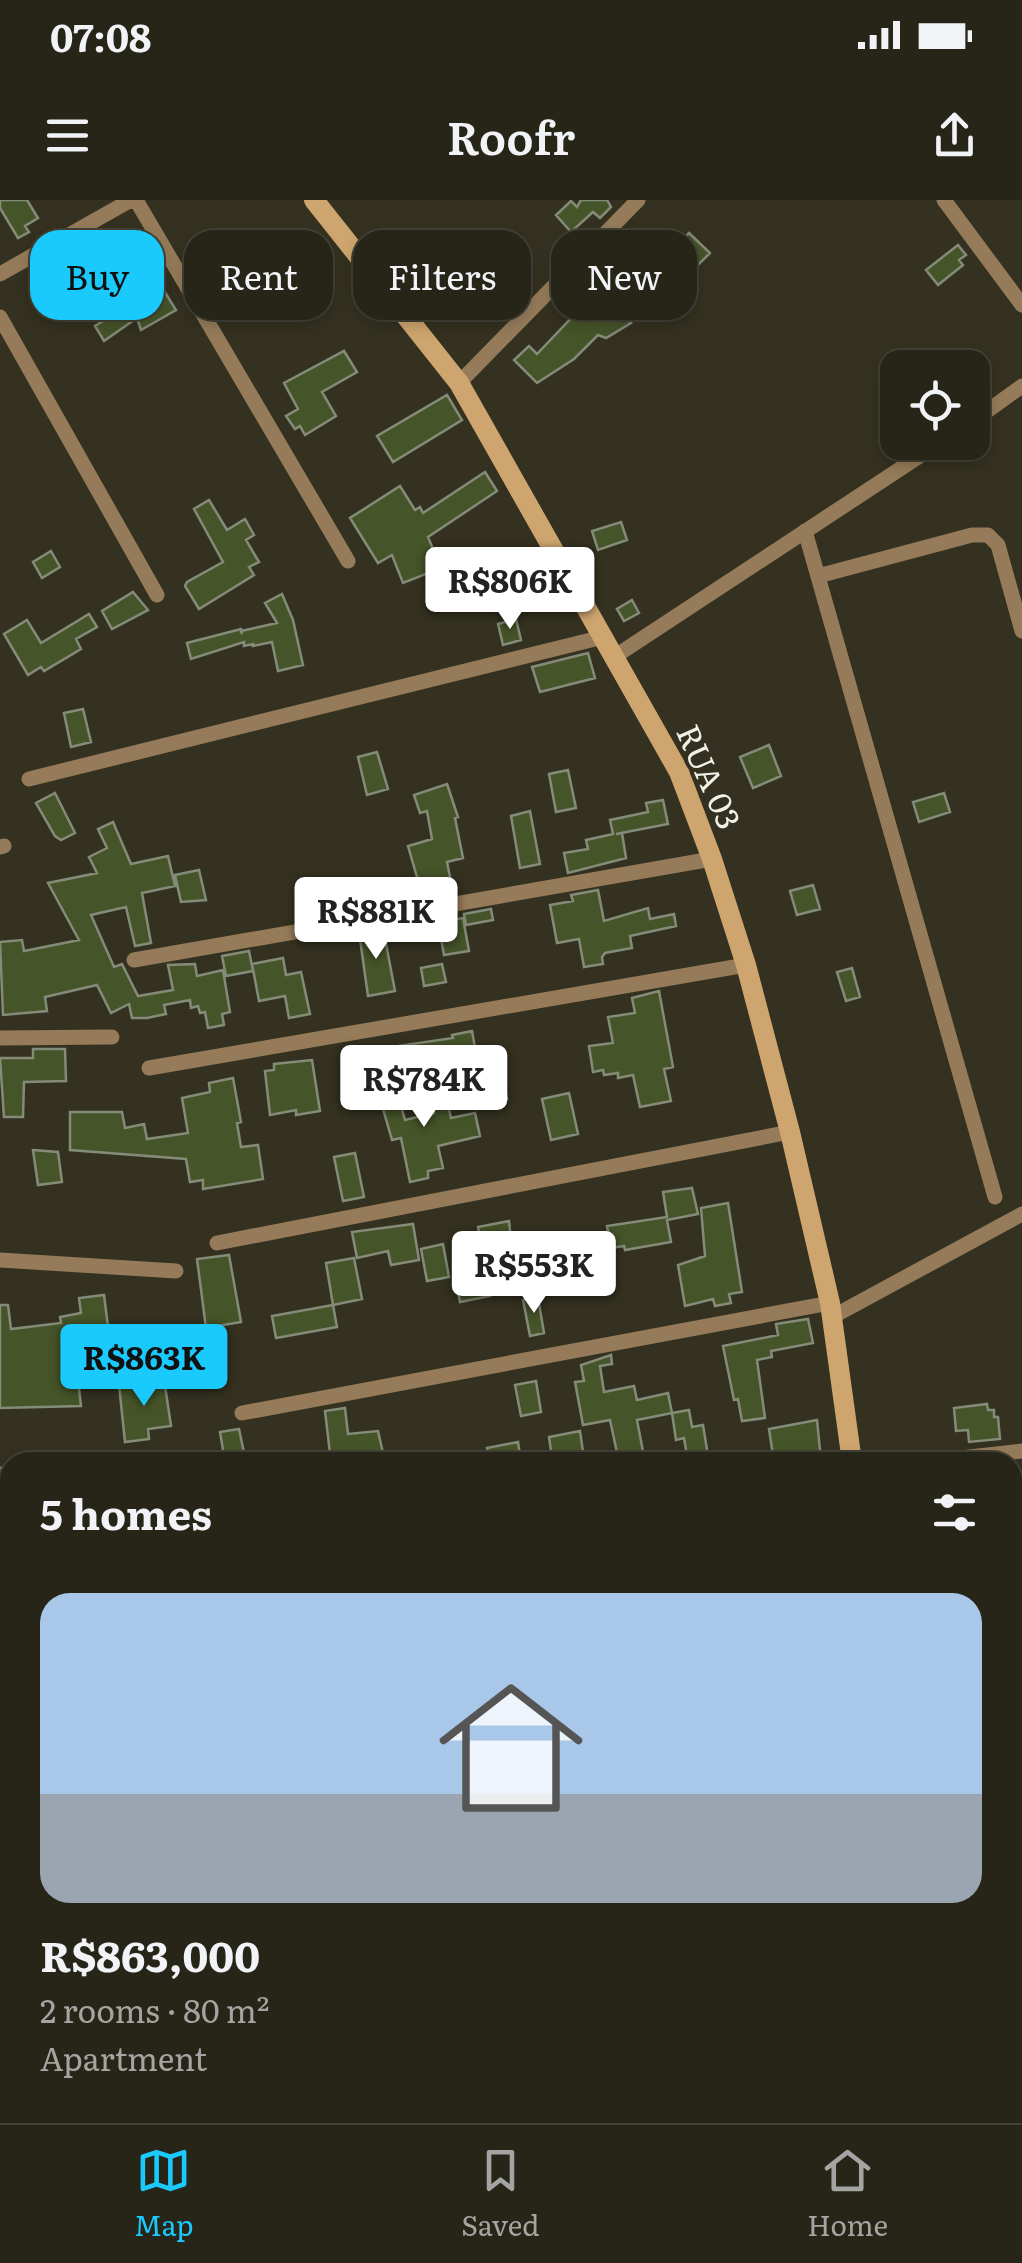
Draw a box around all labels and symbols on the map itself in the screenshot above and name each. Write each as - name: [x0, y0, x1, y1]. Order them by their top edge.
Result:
- pin: R$806K: [429, 547, 591, 632]
- street label: RUA 03: [666, 716, 755, 836]
- pin: R$881K: [295, 877, 457, 962]
- pin: R$784K: [343, 1045, 505, 1130]
- pin: R$553K: [453, 1231, 615, 1316]
- pin: R$863K: [63, 1324, 225, 1409]

